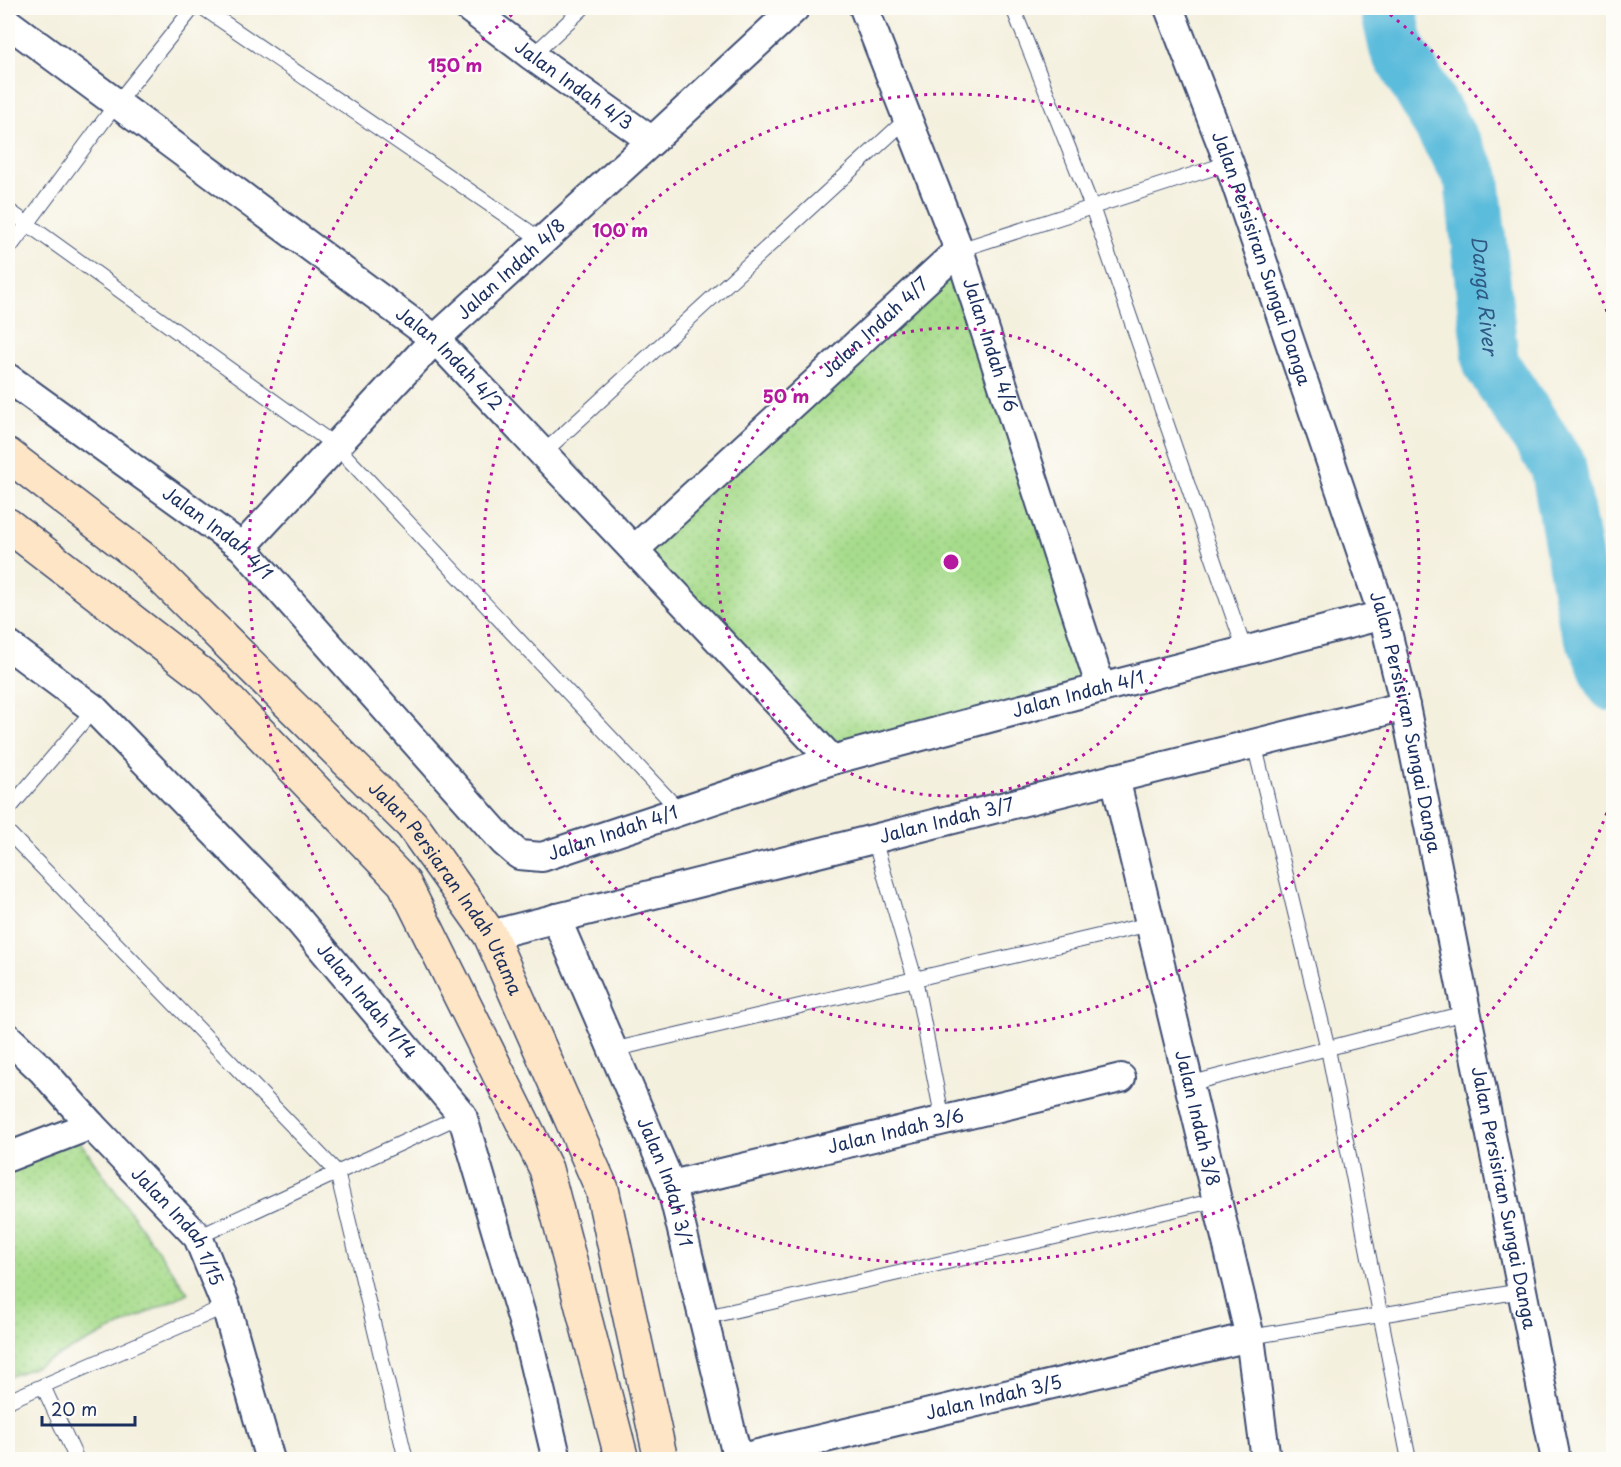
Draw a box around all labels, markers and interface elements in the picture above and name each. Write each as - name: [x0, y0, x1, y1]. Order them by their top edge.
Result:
- street label: Jalan Indah 4/3: [510, 33, 639, 136]
- text: 150 m: [428, 51, 482, 78]
- street label: Jalan Persisiran Sungai Danga: [1206, 127, 1319, 389]
- street label: Jalan Indah 4/8: [450, 211, 571, 325]
- text: 100 m: [592, 216, 648, 243]
- water label: Danga River: [1464, 234, 1506, 359]
- street label: Jalan Indah 4/7: [814, 270, 934, 383]
- street label: Jalan Indah 4/6: [957, 274, 1026, 415]
- street label: Jalan Indah 4/2: [391, 299, 510, 416]
- text: 50 m: [763, 382, 809, 409]
- street label: Jalan Indah 4/1: [158, 479, 280, 585]
- centre of rings: [941, 552, 961, 572]
- street label: Jalan Persisiran Sungai Danga: [1364, 587, 1449, 855]
- street label: Jalan Indah 4/1: [1009, 662, 1147, 723]
- street label: Jalan Persiaran Indah Utama: [363, 774, 530, 1000]
- street label: Jalan Indah 3/7: [876, 789, 1017, 849]
- street label: Jalan Indah 4/1: [544, 797, 681, 866]
- street label: Jalan Indah 1/14: [311, 936, 424, 1064]
- street label: Jalan Indah 3/8: [1169, 1047, 1228, 1189]
- street label: Jalan Persisiran Sungai Danga: [1465, 1064, 1545, 1332]
- street label: Jalan Indah 3/6: [824, 1101, 966, 1159]
- street label: Jalan Indah 3/1: [631, 1112, 701, 1249]
- street label: Jalan Indah 1/15: [126, 1160, 231, 1289]
- street label: Jalan Indah 3/5: [923, 1367, 1064, 1426]
- scale bar: [42, 1389, 135, 1427]
- text: 20 m: [51, 1395, 97, 1422]

